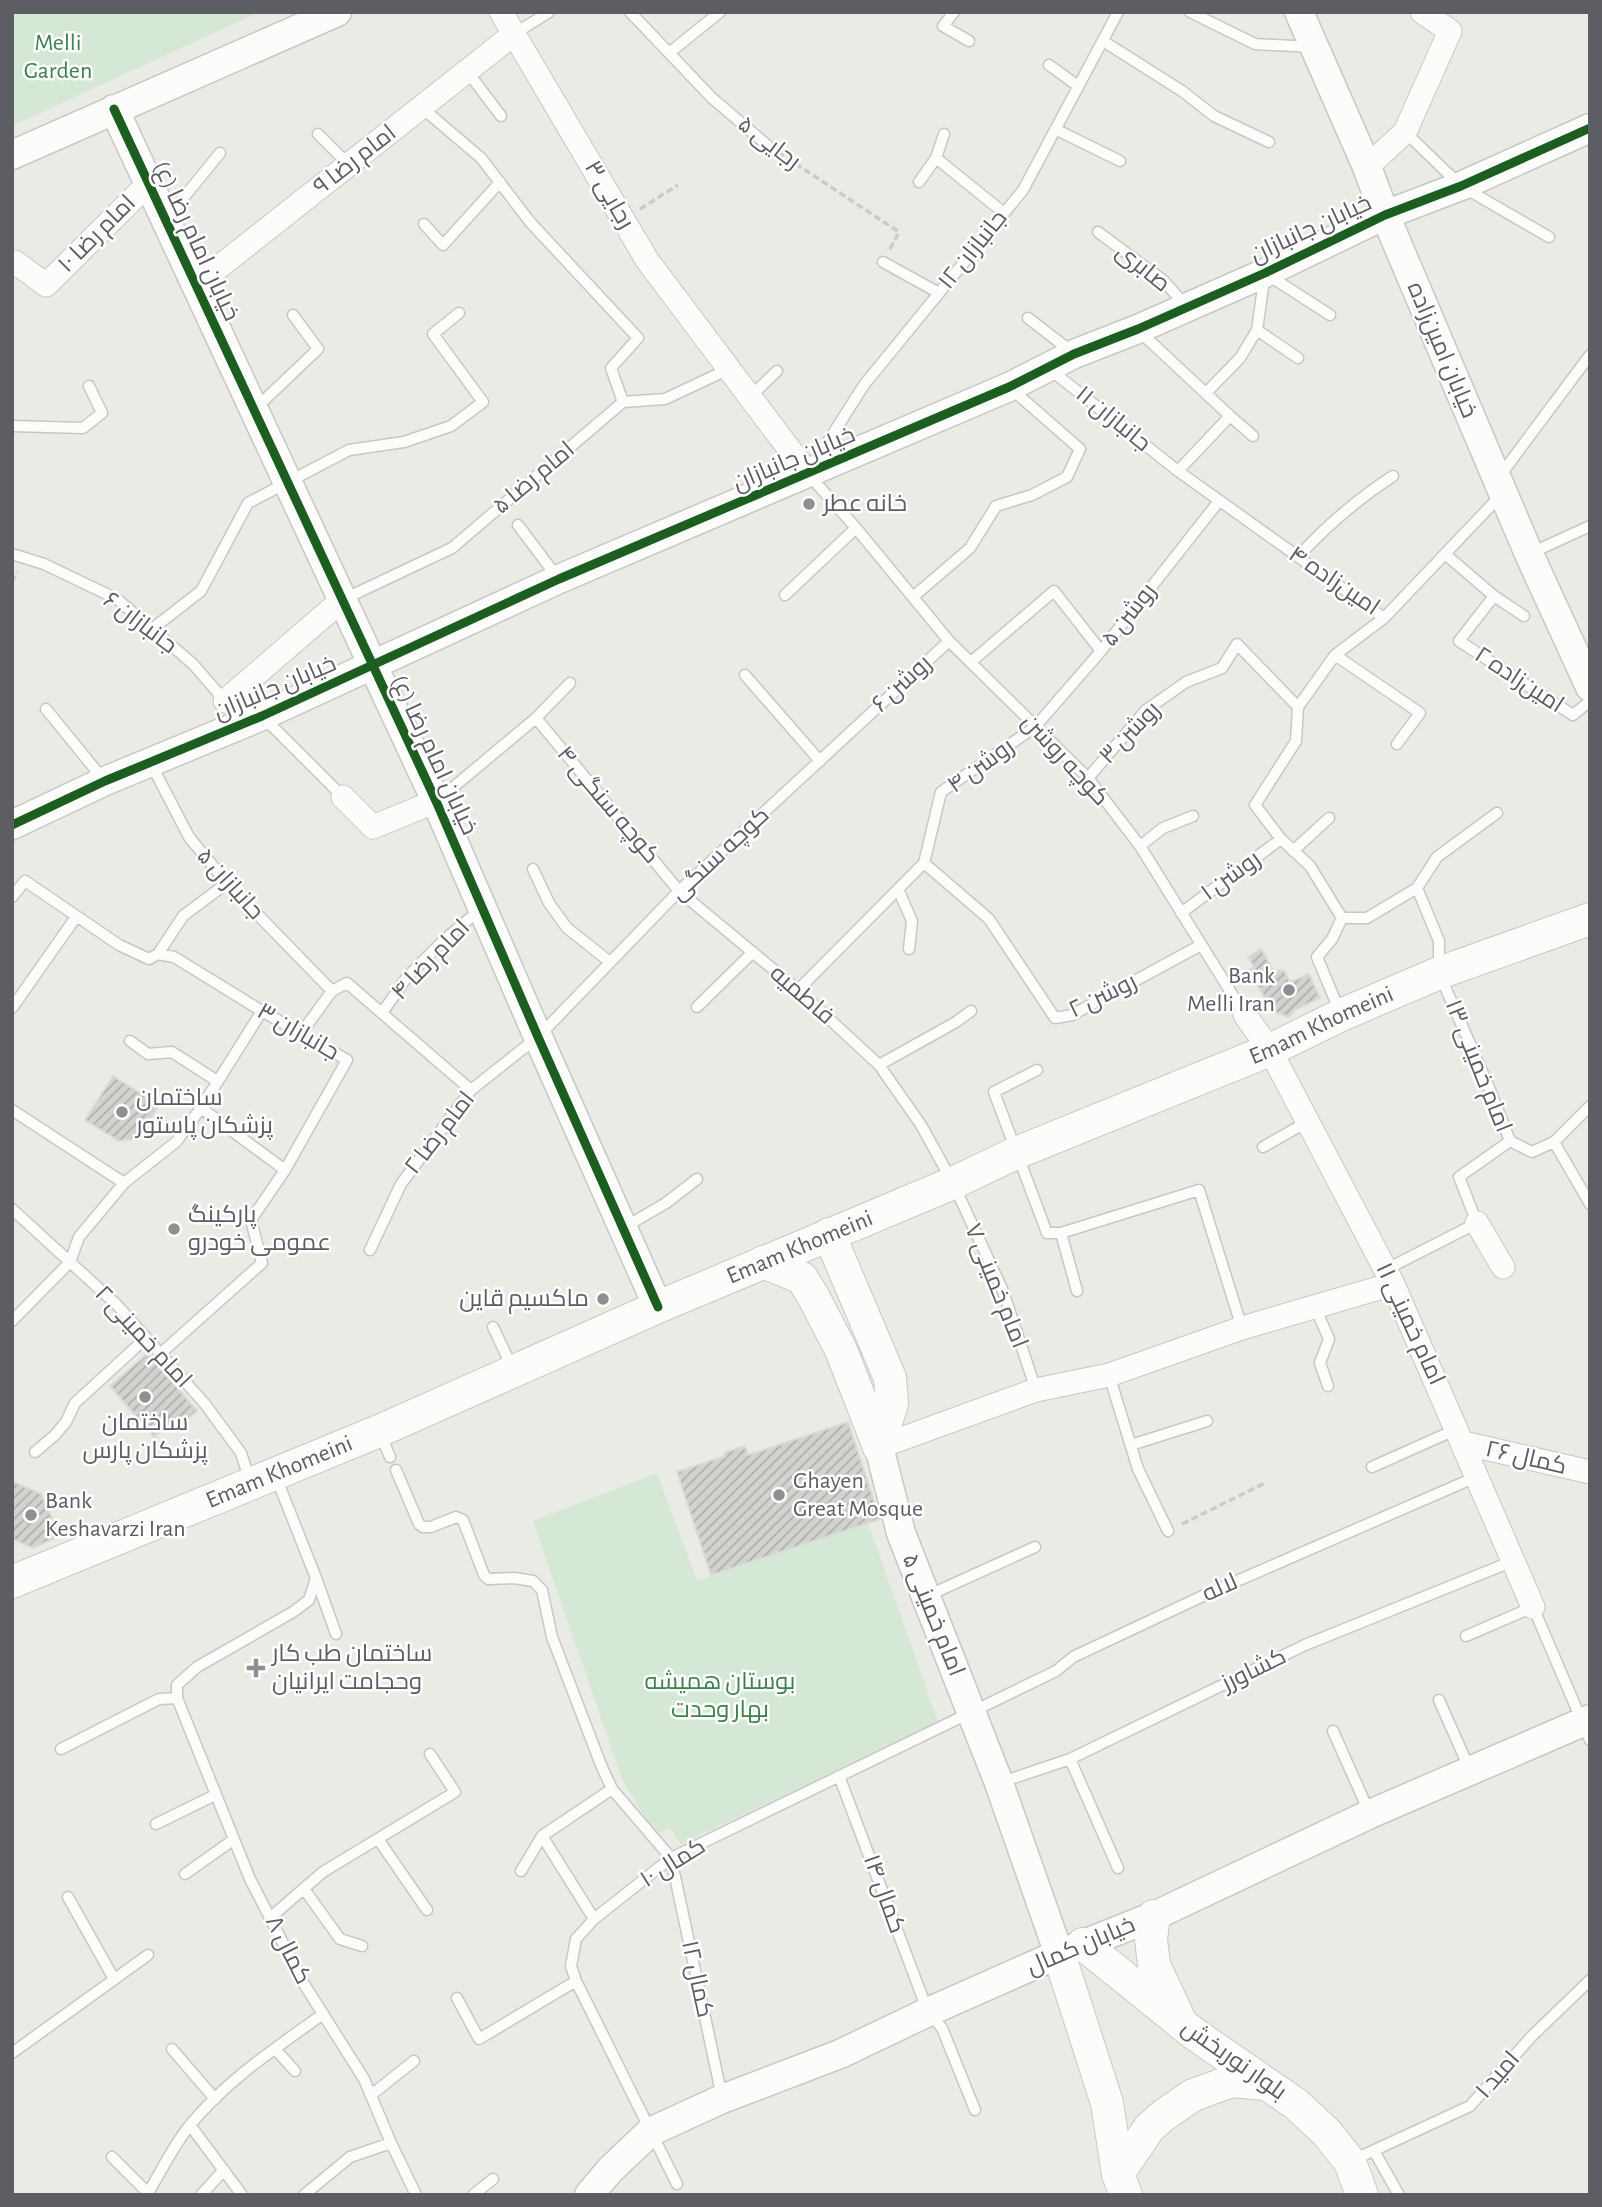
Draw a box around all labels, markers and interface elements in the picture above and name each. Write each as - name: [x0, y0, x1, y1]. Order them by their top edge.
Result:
- park label: Melli Garden: [24, 31, 92, 83]
- street label: رجایی ۵: [733, 112, 805, 175]
- street label: امام رضا ۹: [309, 121, 403, 202]
- street label: خیابان امام رضا (ع): [146, 157, 244, 326]
- street label: رجایی ۳: [579, 157, 638, 234]
- street label: امام رضا ۱۰: [54, 191, 142, 279]
- street label: خیابان جانبازان: [1247, 191, 1376, 268]
- street label: جانبازان ۱۲: [934, 206, 1013, 295]
- street label: صابری: [1111, 239, 1175, 298]
- street label: خیابان امین‌زاده: [1402, 279, 1481, 422]
- street label: جانبازان ۱۱: [1070, 382, 1155, 457]
- street label: خیابان جانبازان: [729, 422, 859, 496]
- street label: امام رضا ۵: [489, 437, 581, 521]
- place label: خانه عطر: [821, 492, 907, 516]
- marker: خانه عطر: [801, 496, 817, 512]
- street label: امین‌زاده ۴: [1284, 542, 1384, 621]
- street label: روشن ۵: [1096, 578, 1162, 652]
- street label: جانبازان ۶: [98, 588, 181, 659]
- street label: امین‌زاده ۲: [1470, 643, 1568, 718]
- street label: روشن ۶: [867, 650, 937, 718]
- street label: خیابان جانبازان: [210, 651, 340, 725]
- street label: خیابان امام رضا (ع): [384, 671, 482, 840]
- street label: روشن ۳: [1094, 697, 1166, 769]
- street label: کوچه روشن: [1015, 709, 1114, 813]
- street label: روشن ۴: [943, 733, 1019, 799]
- street label: کوچه سنگی ۴: [550, 742, 664, 870]
- street label: کوچه سنگی: [666, 803, 776, 908]
- street label: جانبازان ۵: [191, 844, 268, 925]
- street label: روشن ۱: [1196, 846, 1266, 906]
- street label: امام رضا ۴: [387, 915, 477, 1007]
- street label: فاطمیه: [765, 961, 839, 1029]
- place label: Bank Melli Iran: [1187, 964, 1275, 1016]
- street label: روشن ۲: [1065, 968, 1141, 1024]
- street label: Emam Khomeini: [1246, 982, 1397, 1069]
- marker: Bank Melli Iran: [1281, 982, 1297, 998]
- street label: امام خمینی ۱۳: [1438, 996, 1515, 1137]
- street label: جانبازان ۳: [253, 999, 343, 1066]
- place label: ساختمان پزشکان پاستور: [134, 1086, 273, 1141]
- street label: امام رضا ۲: [400, 1087, 482, 1181]
- marker: ساختمان پزشکان پاستور: [114, 1104, 130, 1120]
- place label: پارکینگ عمومی خودرو: [188, 1203, 331, 1256]
- street label: Emam Khomeini: [723, 1206, 876, 1289]
- street label: امام خمینی ۷: [957, 1220, 1032, 1353]
- marker: پارکینگ عمومی خودرو: [166, 1221, 182, 1237]
- street label: امام خمینی ۱۱: [1369, 1259, 1449, 1390]
- street label: امام خمینی ۲: [88, 1281, 196, 1395]
- place label: ماکسیم قاین: [459, 1287, 589, 1314]
- marker: ماکسیم قاین: [595, 1291, 611, 1307]
- marker: ساختمان پزشکان پارس: [137, 1389, 153, 1405]
- place label: ساختمان پزشکان پارس: [82, 1411, 208, 1466]
- street label: Emam Khomeini: [203, 1431, 356, 1513]
- street label: کمال ۲۶: [1483, 1437, 1569, 1480]
- place label: Ghayen Great Mosque: [793, 1469, 923, 1521]
- marker: Ghayen Great Mosque: [771, 1487, 787, 1503]
- place label: Bank Keshavarzi Iran: [45, 1489, 186, 1541]
- marker: Bank Keshavarzi Iran: [23, 1507, 39, 1523]
- street label: امام خمینی ۵: [895, 1550, 968, 1681]
- street label: لاله: [1199, 1570, 1241, 1606]
- place label: ساختمان طب کار و‌حجامت ایرانیان: [270, 1642, 432, 1695]
- street label: کشاورز: [1216, 1643, 1290, 1697]
- marker: ساختمان طب کار و‌حجامت ایرانیان: [246, 1658, 266, 1678]
- park label: بوستان همیشه بهار وحدت: [644, 1669, 796, 1723]
- street label: کمال ۱۰: [636, 1834, 710, 1893]
- street label: کمال ۱۴: [858, 1852, 909, 1937]
- street label: کمال ۸: [260, 1912, 315, 1989]
- street label: خیابان کمال: [1023, 1912, 1139, 1980]
- street label: کمال ۱۲: [676, 1938, 717, 2020]
- street label: بلوار نوربخش: [1177, 2014, 1291, 2106]
- street label: امید ۱: [1472, 2047, 1524, 2103]

